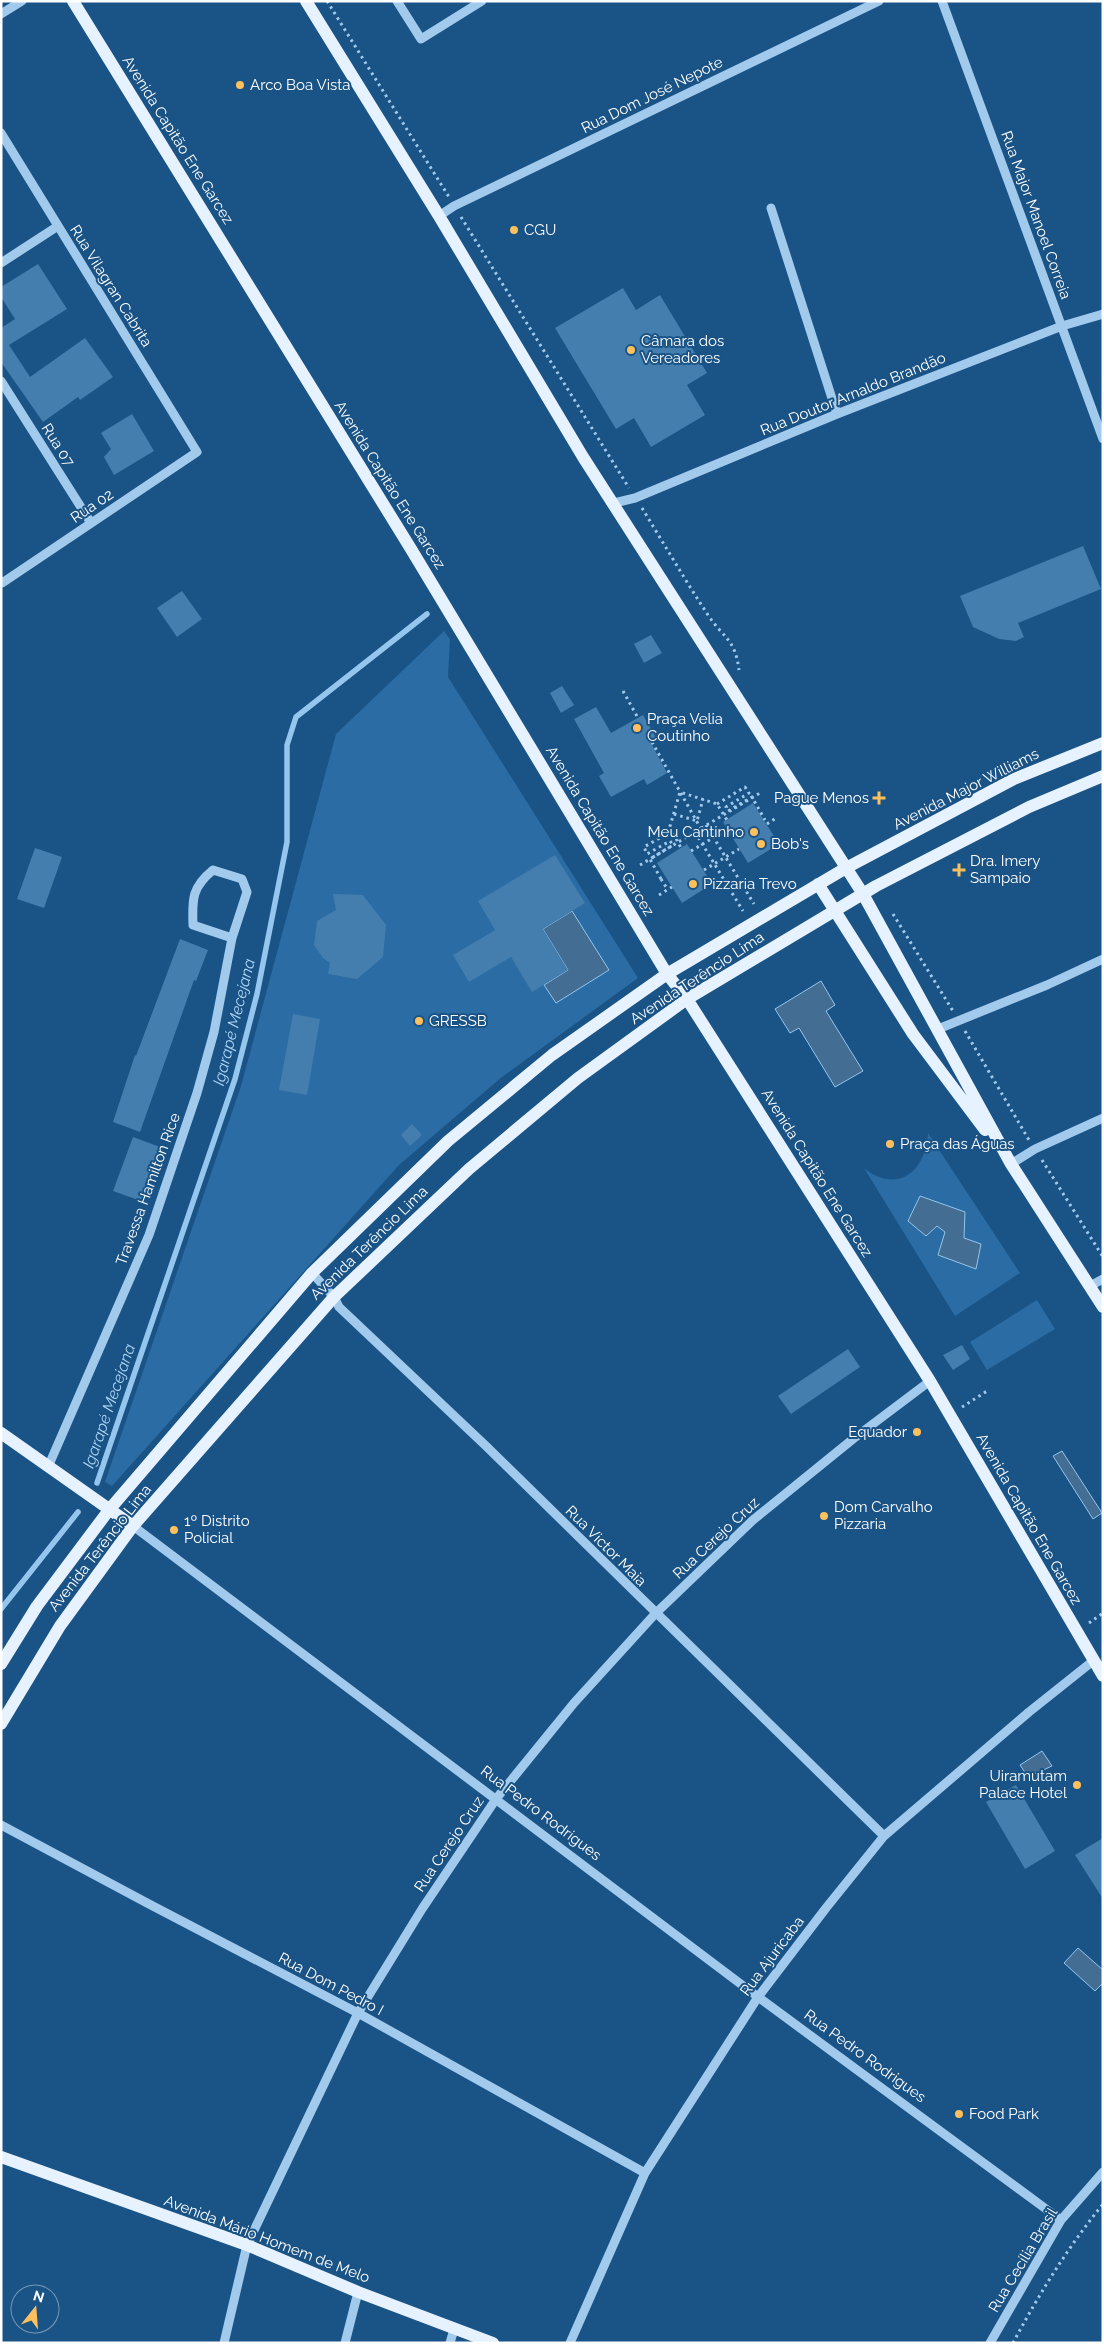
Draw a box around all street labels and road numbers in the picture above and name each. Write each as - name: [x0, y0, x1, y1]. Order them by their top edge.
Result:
- street label: Avenida Capitão Ene Garcez: [119, 53, 237, 227]
- street label: Rua Dom José Nepote: [578, 53, 726, 137]
- street label: Rua Major Manoel Correia: [997, 128, 1075, 302]
- street label: Rua Vilagran Cabrita: [66, 222, 156, 350]
- street label: Rua Doutor Arnaldo Brandão: [758, 348, 948, 439]
- street label: Avenida Capitão Ene Garcez: [331, 398, 449, 572]
- street label: Rua 07: [38, 420, 78, 470]
- street label: Rua 02: [67, 485, 117, 527]
- street label: Avenida Capitão Ene Garcez: [542, 743, 658, 919]
- street label: Avenida Major Williams: [890, 744, 1042, 834]
- street label: Avenida Terêncio Lima: [627, 928, 767, 1028]
- street label: Avenida Capitão Ene Garcez: [758, 1086, 876, 1260]
- street label: Travessa Hamilton Rice: [112, 1110, 184, 1268]
- street label: Avenida Terêncio Lima: [307, 1182, 431, 1304]
- street label: Avenida Capitão Ene Garcez: [972, 1430, 1086, 1608]
- street label: Avenida Terêncio Lima: [45, 1481, 155, 1615]
- street label: Rua Cerejo Cruz: [669, 1493, 763, 1583]
- street label: Rua Victor Maia: [562, 1502, 650, 1590]
- street label: Rua Pedro Rodrigues: [477, 1762, 605, 1864]
- street label: Rua Cerejo Cruz: [410, 1793, 488, 1895]
- street label: Rua Ajuricaba: [736, 1913, 808, 1999]
- street label: Rua Dom Pedro I: [275, 1949, 387, 2019]
- street label: Rua Pedro Rodrigues: [801, 2006, 929, 2106]
- street label: Avenida Mário Homem de Melo: [162, 2191, 372, 2287]
- street label: Rua Cecília Brasil: [985, 2204, 1062, 2315]

